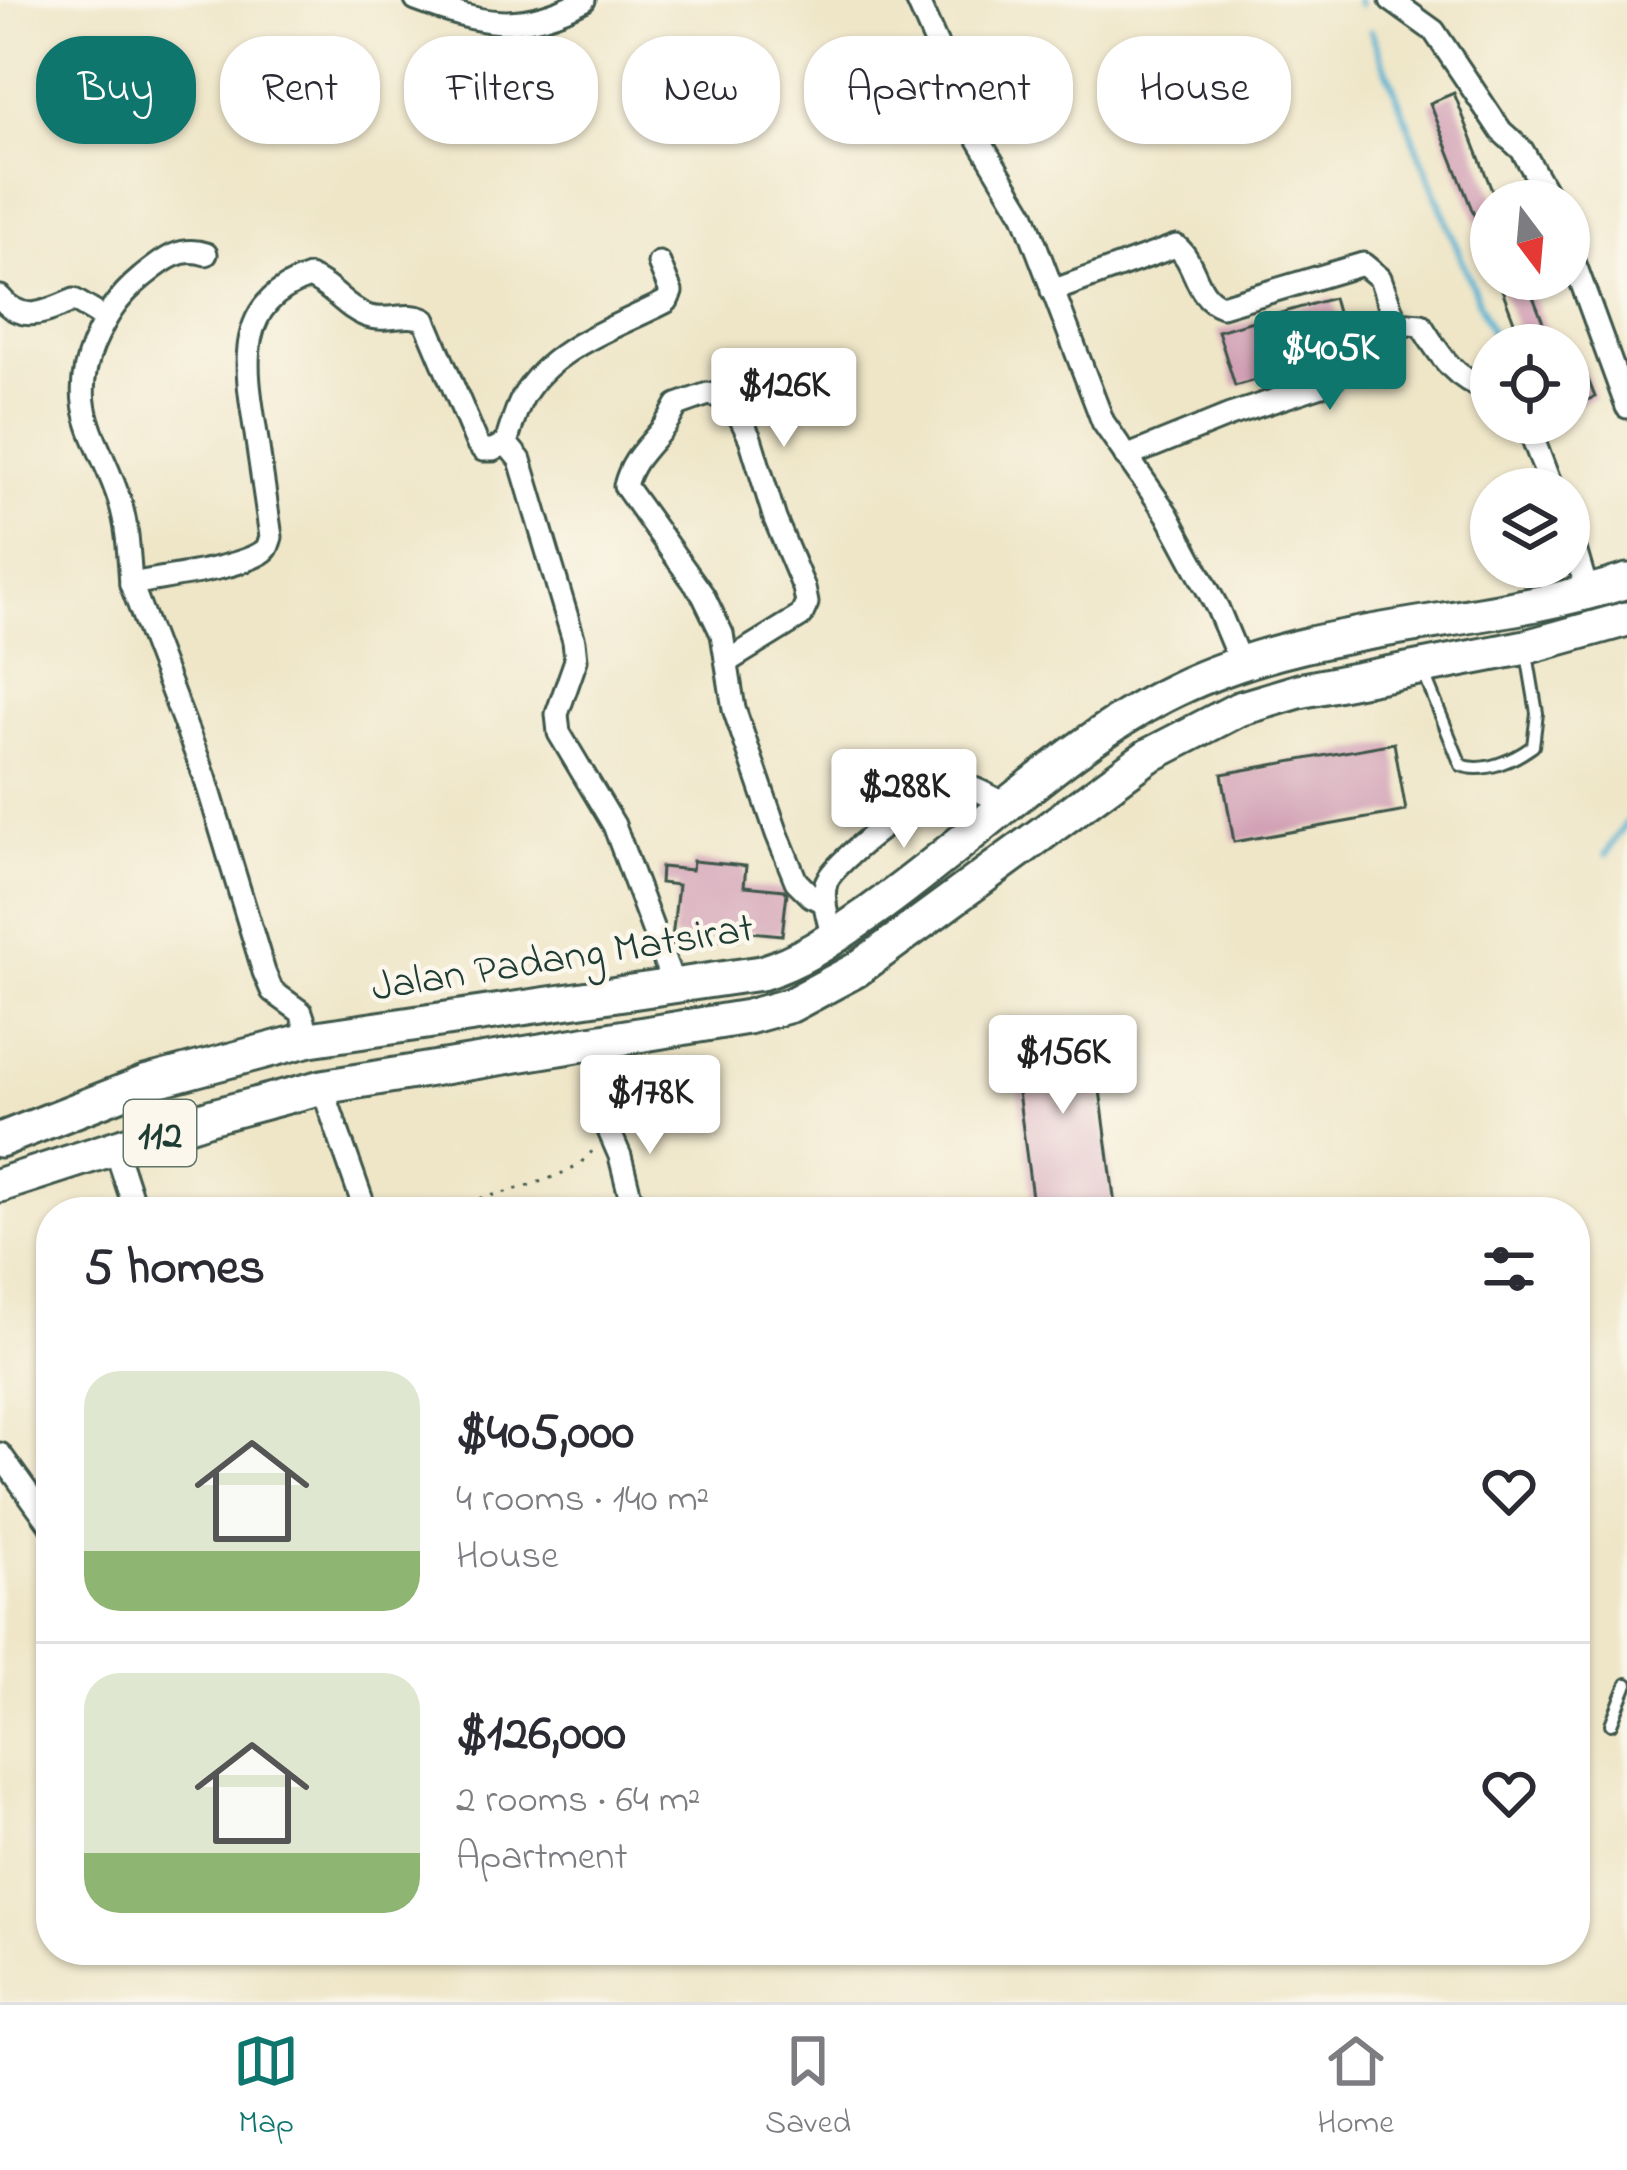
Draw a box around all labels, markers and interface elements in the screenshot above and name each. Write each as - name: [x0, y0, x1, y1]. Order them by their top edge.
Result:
- chip: Buy: [36, 36, 196, 144]
- chip: Rent: [220, 36, 380, 144]
- chip: Filters: [404, 36, 598, 144]
- chip: New: [622, 36, 780, 144]
- chip: Apartment: [804, 36, 1073, 144]
- chip: House: [1097, 36, 1291, 144]
- north arrow: [1470, 180, 1590, 300]
- map controls: [1470, 180, 1590, 588]
- pin: $405K: [1246, 311, 1414, 413]
- text: $405K: [1281, 321, 1379, 378]
- button: locate: [1470, 324, 1590, 444]
- pin: $126K: [700, 348, 868, 450]
- text: $126K: [738, 358, 830, 415]
- button: layers: [1470, 468, 1590, 588]
- pin: $288K: [820, 749, 988, 851]
- text: $288K: [858, 759, 950, 816]
- street label: Jalan Padang Matsirat: [367, 899, 758, 1020]
- pin: $156K: [979, 1015, 1147, 1117]
- text: $156K: [1016, 1025, 1110, 1082]
- pin: $178K: [566, 1055, 734, 1157]
- text: $178K: [607, 1065, 693, 1122]
- road number: 112: [124, 1100, 196, 1166]
- text: 5 homes: [84, 1232, 265, 1307]
- icon: filters: [1476, 1236, 1542, 1302]
- text: $405,000: [456, 1397, 634, 1472]
- icon: home: [180, 1419, 324, 1563]
- icon: heart: [1476, 1458, 1542, 1524]
- text: 4 rooms · 140 m²: [456, 1472, 709, 1529]
- text: House: [456, 1529, 558, 1586]
- text: $126,000: [456, 1698, 626, 1773]
- icon: home: [180, 1721, 324, 1865]
- icon: heart: [1476, 1760, 1542, 1826]
- text: 2 rooms · 64 m²: [456, 1773, 701, 1830]
- text: Apartment: [456, 1830, 628, 1887]
- tab: Map: [233, 2028, 299, 2148]
- tab: Saved: [765, 2028, 851, 2148]
- tab: Home: [1317, 2028, 1394, 2148]

